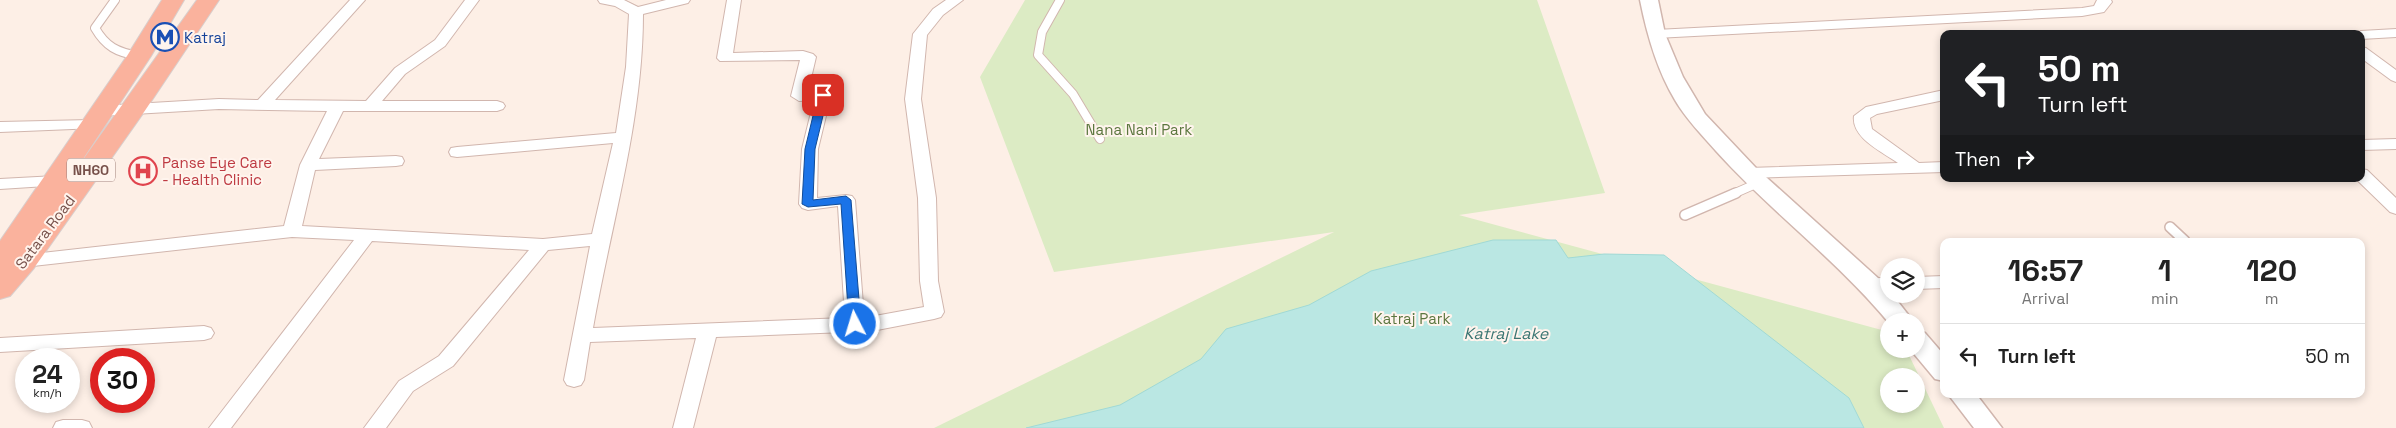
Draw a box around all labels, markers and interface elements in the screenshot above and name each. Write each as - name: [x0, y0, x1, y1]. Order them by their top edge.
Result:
- metro station icon: Katraj: [150, 22, 180, 52]
- place label: Katraj: [184, 28, 226, 47]
- text: 50 m: [2038, 47, 2120, 91]
- icon: left: [1955, 50, 2020, 115]
- pin: [802, 74, 844, 116]
- icon: arrive: [809, 81, 837, 109]
- text: Turn left: [2038, 90, 2128, 118]
- park label: Nana Nani Park: [1086, 120, 1192, 139]
- icon: right: [2011, 145, 2039, 173]
- text: Then: [1955, 147, 2001, 172]
- place label: Panse Eye Care - Health Clinic: [162, 153, 272, 189]
- hospital icon: Panse Eye Care - Health Clinic: [128, 156, 158, 186]
- road number: NH60: [67, 158, 115, 182]
- street label: Satara Road: [11, 191, 79, 273]
- text: 16:57: [2008, 251, 2083, 290]
- text: 1: [2158, 251, 2172, 290]
- text: 120: [2246, 251, 2297, 290]
- map controls: [1880, 258, 1925, 413]
- button: layers: [1880, 258, 1925, 303]
- text: Arrival: [2022, 288, 2069, 309]
- text: min: [2151, 288, 2178, 309]
- text: m: [2265, 288, 2279, 309]
- position arrow: [828, 297, 880, 349]
- park label: Katraj Park: [1374, 309, 1450, 328]
- button: +: [1880, 313, 1925, 358]
- water label: Katraj Lake: [1464, 323, 1549, 344]
- icon: left: [1955, 342, 1983, 370]
- text: Turn left: [1998, 344, 2076, 369]
- text: 50 m: [2305, 344, 2350, 369]
- speed limit sign: 30: [90, 348, 155, 413]
- text: 24: [32, 358, 63, 390]
- button: −: [1880, 368, 1925, 413]
- text: km/h: [33, 385, 62, 401]

